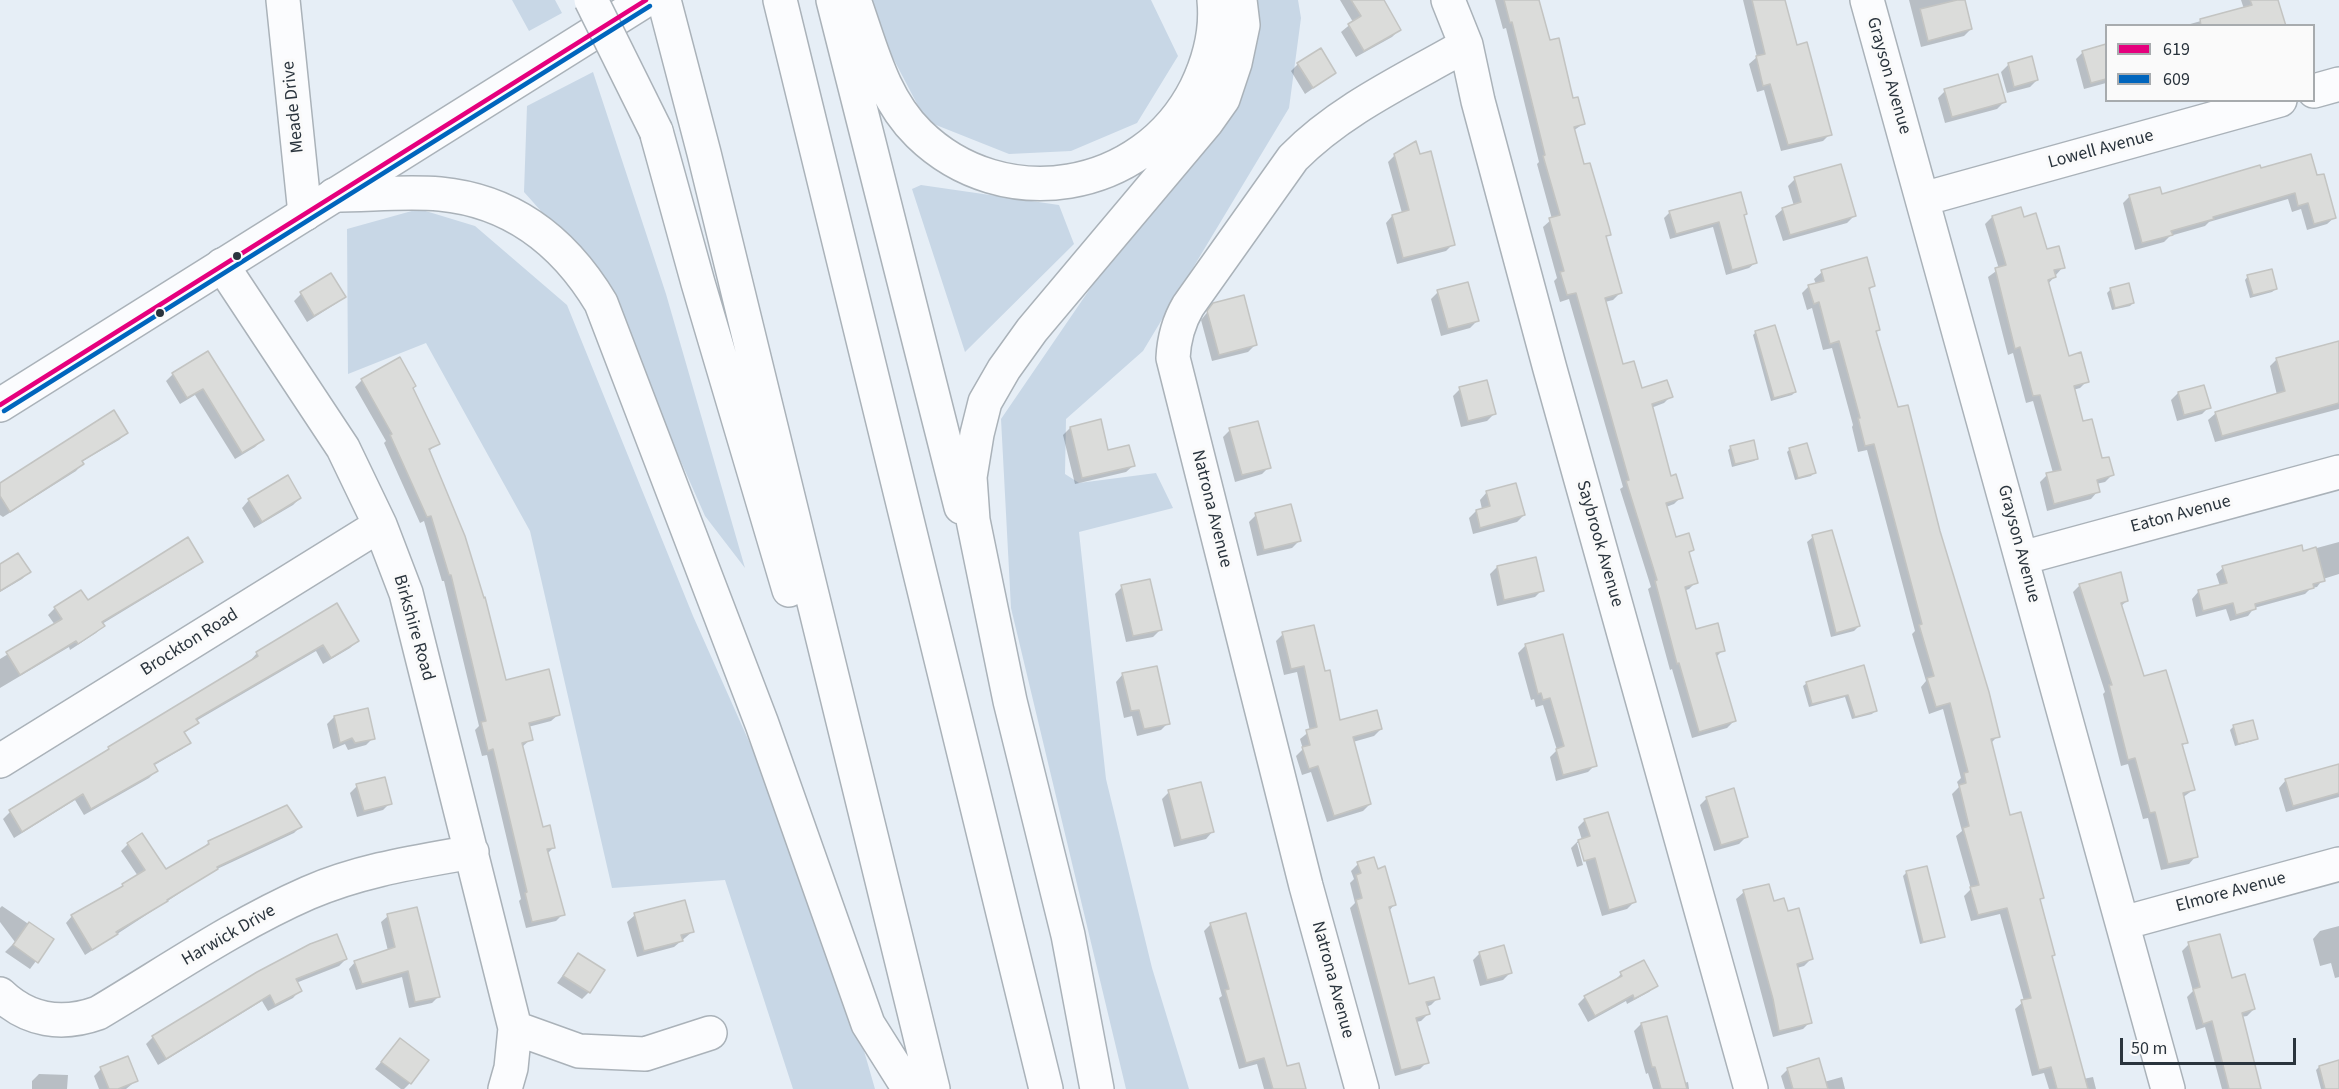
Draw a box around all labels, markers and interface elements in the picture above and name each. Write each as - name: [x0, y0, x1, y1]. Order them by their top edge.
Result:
- street label: Grayson Avenue: [1861, 15, 1915, 137]
- legend: [2105, 24, 2315, 102]
- text: 619: [2163, 37, 2190, 62]
- street label: Meade Drive: [278, 60, 310, 154]
- text: 609: [2163, 67, 2190, 92]
- street label: Lowell Avenue: [2046, 126, 2156, 174]
- unlabelled marker: [231, 250, 243, 262]
- unlabelled marker: [154, 307, 166, 319]
- street label: Natrona Avenue: [1186, 448, 1236, 570]
- street label: Saybrook Avenue: [1571, 478, 1627, 610]
- street label: Grayson Avenue: [1992, 483, 2044, 605]
- street label: Eaton Avenue: [2129, 491, 2233, 539]
- street label: Birkshire Road: [388, 573, 438, 683]
- street label: Brockton Road: [137, 604, 243, 682]
- street label: Elmore Avenue: [2174, 868, 2288, 918]
- street label: Harwick Drive: [178, 901, 280, 971]
- street label: Natrona Avenue: [1306, 919, 1358, 1041]
- scale bar: [2123, 1026, 2298, 1064]
- text: 50 m: [2131, 1036, 2167, 1061]

